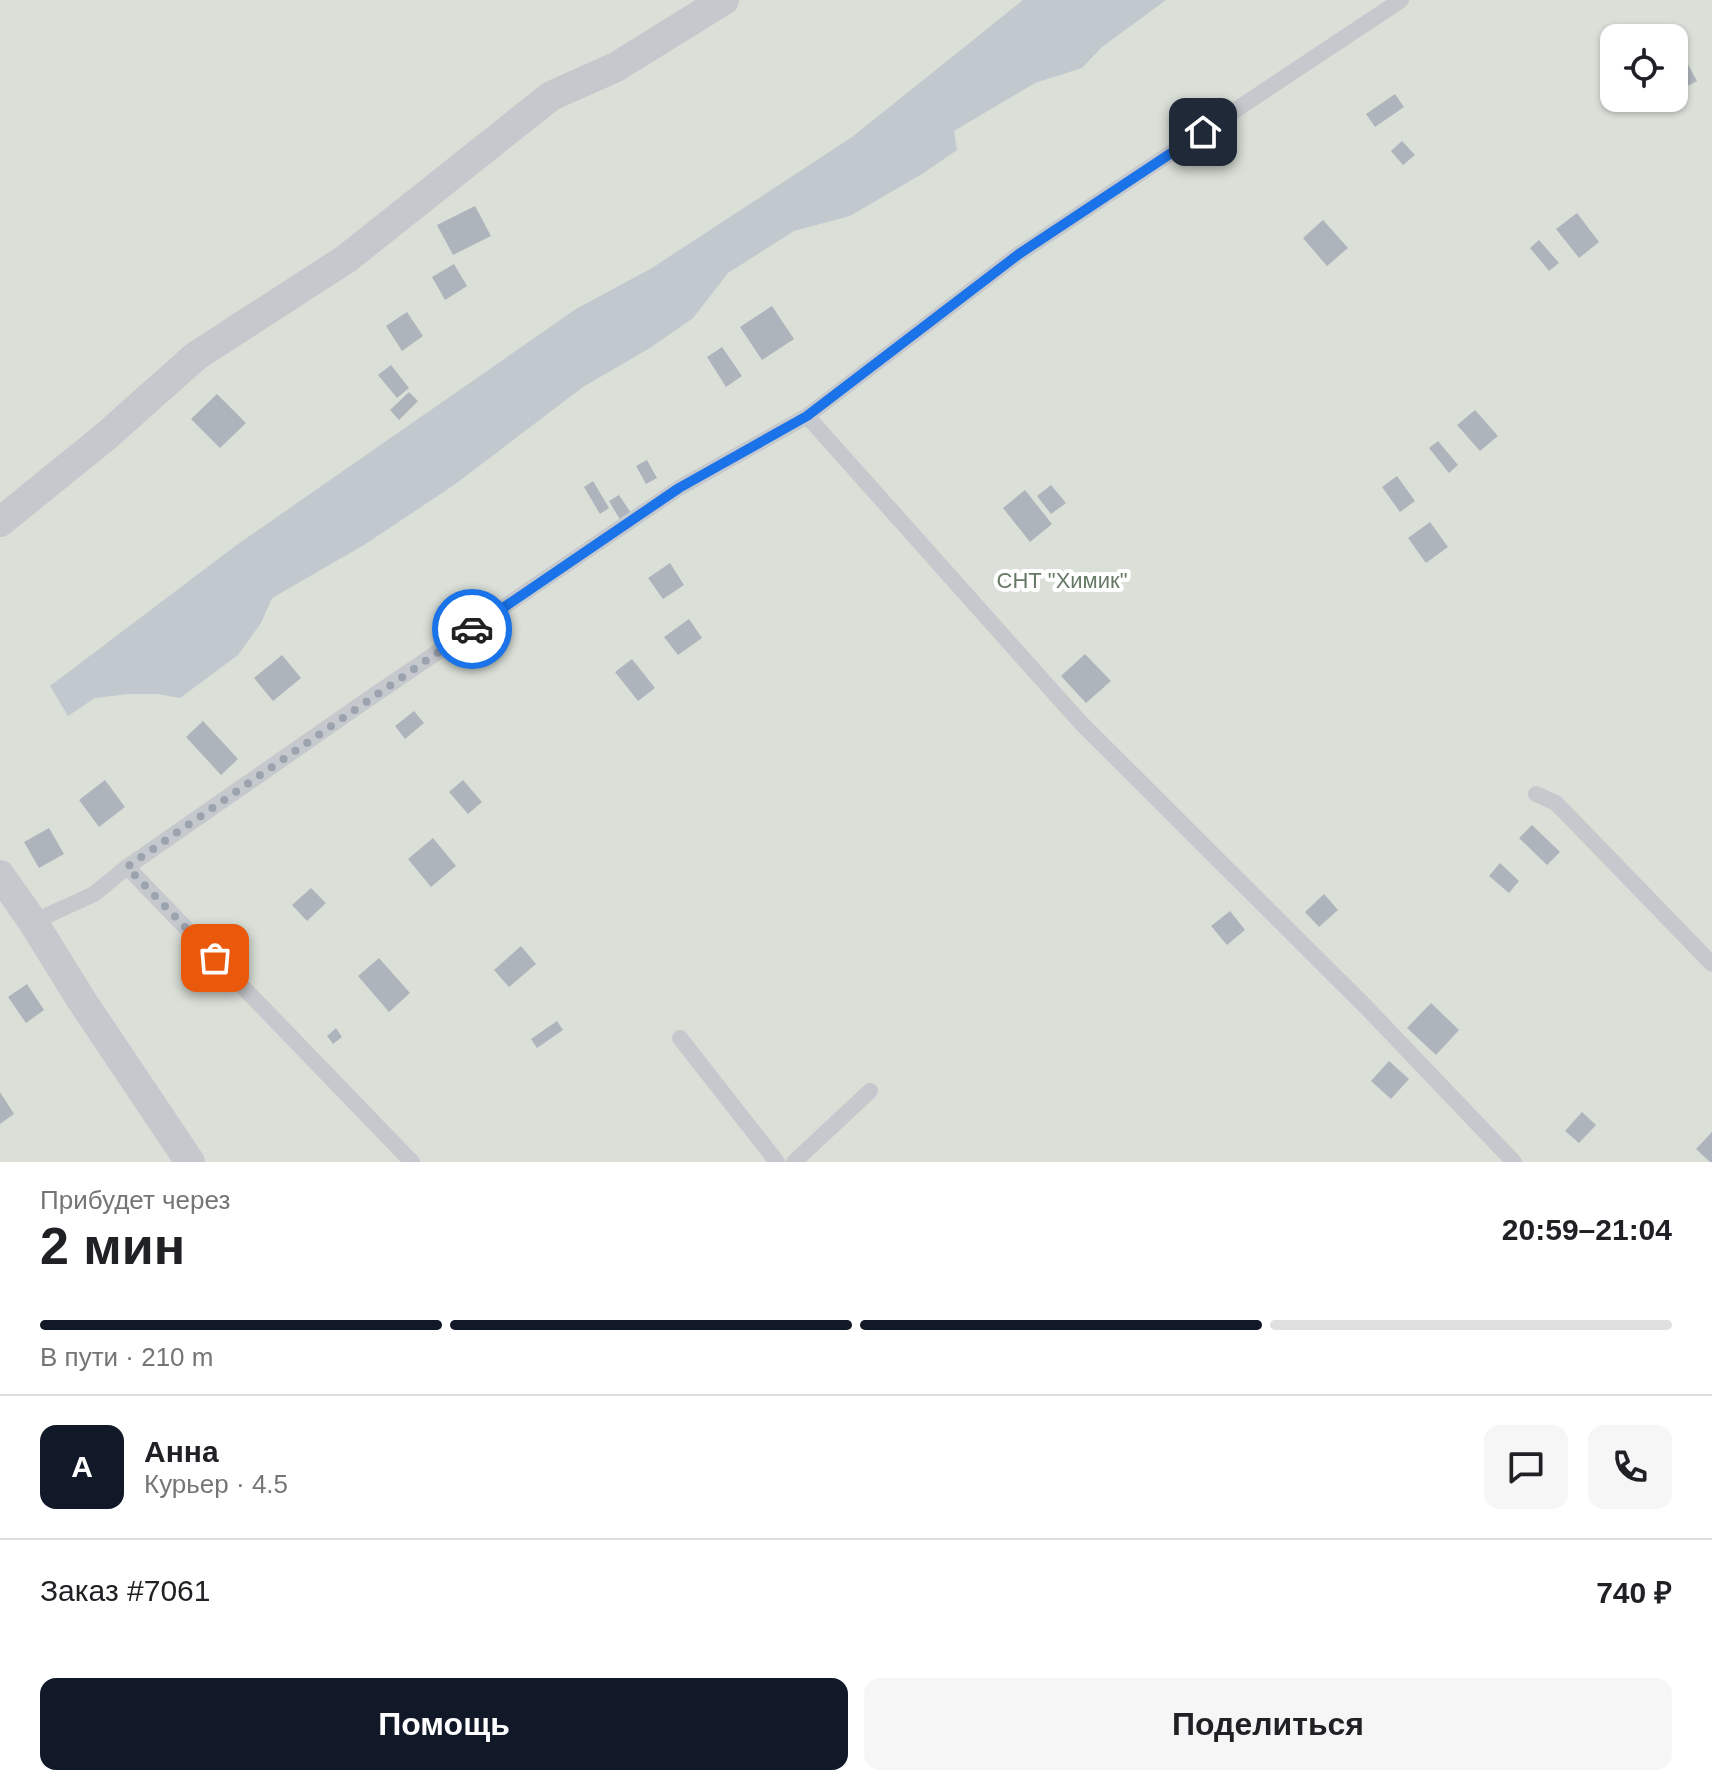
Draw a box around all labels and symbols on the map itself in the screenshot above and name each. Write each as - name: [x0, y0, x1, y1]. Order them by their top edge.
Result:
- pin: [1169, 98, 1237, 166]
- park label: СНТ "Химик": [997, 568, 1127, 593]
- courier: [432, 589, 512, 669]
- pin: [181, 924, 249, 992]

